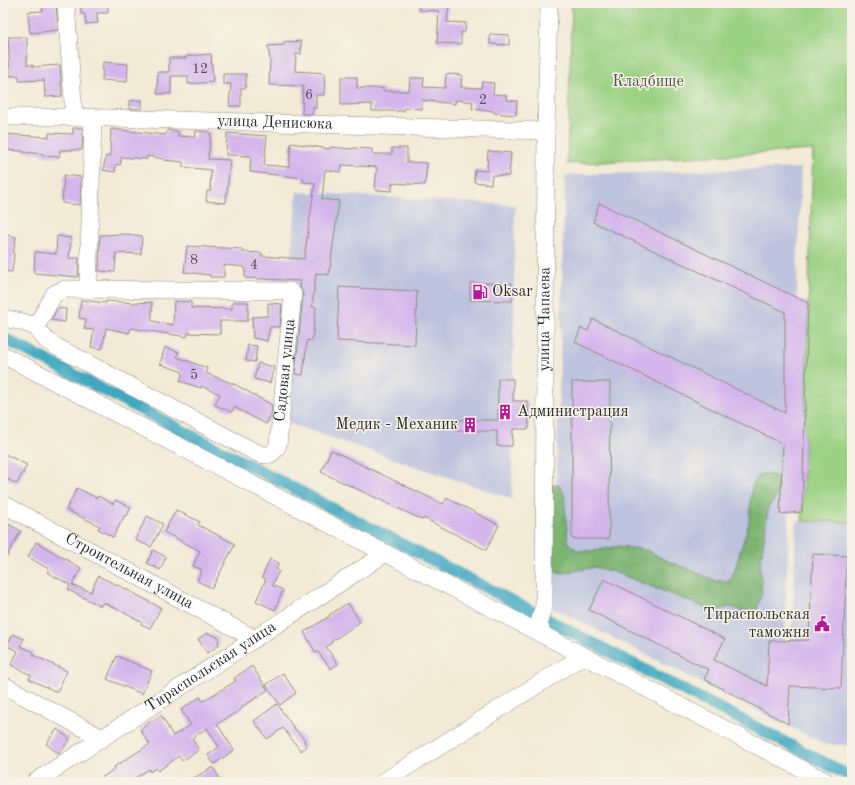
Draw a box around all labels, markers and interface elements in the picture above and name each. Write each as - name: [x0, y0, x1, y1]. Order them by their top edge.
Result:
- house number: 12: [192, 62, 208, 76]
- park label: Кладбище: [612, 74, 684, 90]
- house number: 6: [305, 88, 313, 102]
- house number: 2: [479, 93, 487, 107]
- street label: улица Денисюка: [217, 113, 333, 133]
- house number: 8: [190, 253, 198, 267]
- house number: 4: [250, 258, 258, 272]
- street label: улица Чапаева: [537, 267, 553, 372]
- fuel station icon: Oksar: [471, 283, 489, 301]
- place label: Oksar: [492, 284, 533, 300]
- street label: Садовая улица: [272, 318, 299, 423]
- house number: 5: [190, 368, 198, 382]
- building icon: Администрация: [496, 403, 514, 421]
- place label: Администрация: [517, 404, 629, 420]
- building icon: Медик - Механик: [461, 416, 479, 434]
- place label: Медик - Механик: [335, 417, 458, 433]
- street label: Строительная улица: [62, 531, 196, 612]
- place label: Тираспольская таможня: [703, 607, 810, 641]
- public building icon: Тираспольская таможня: [813, 615, 831, 633]
- street label: Тираспольская улица: [143, 619, 279, 716]

